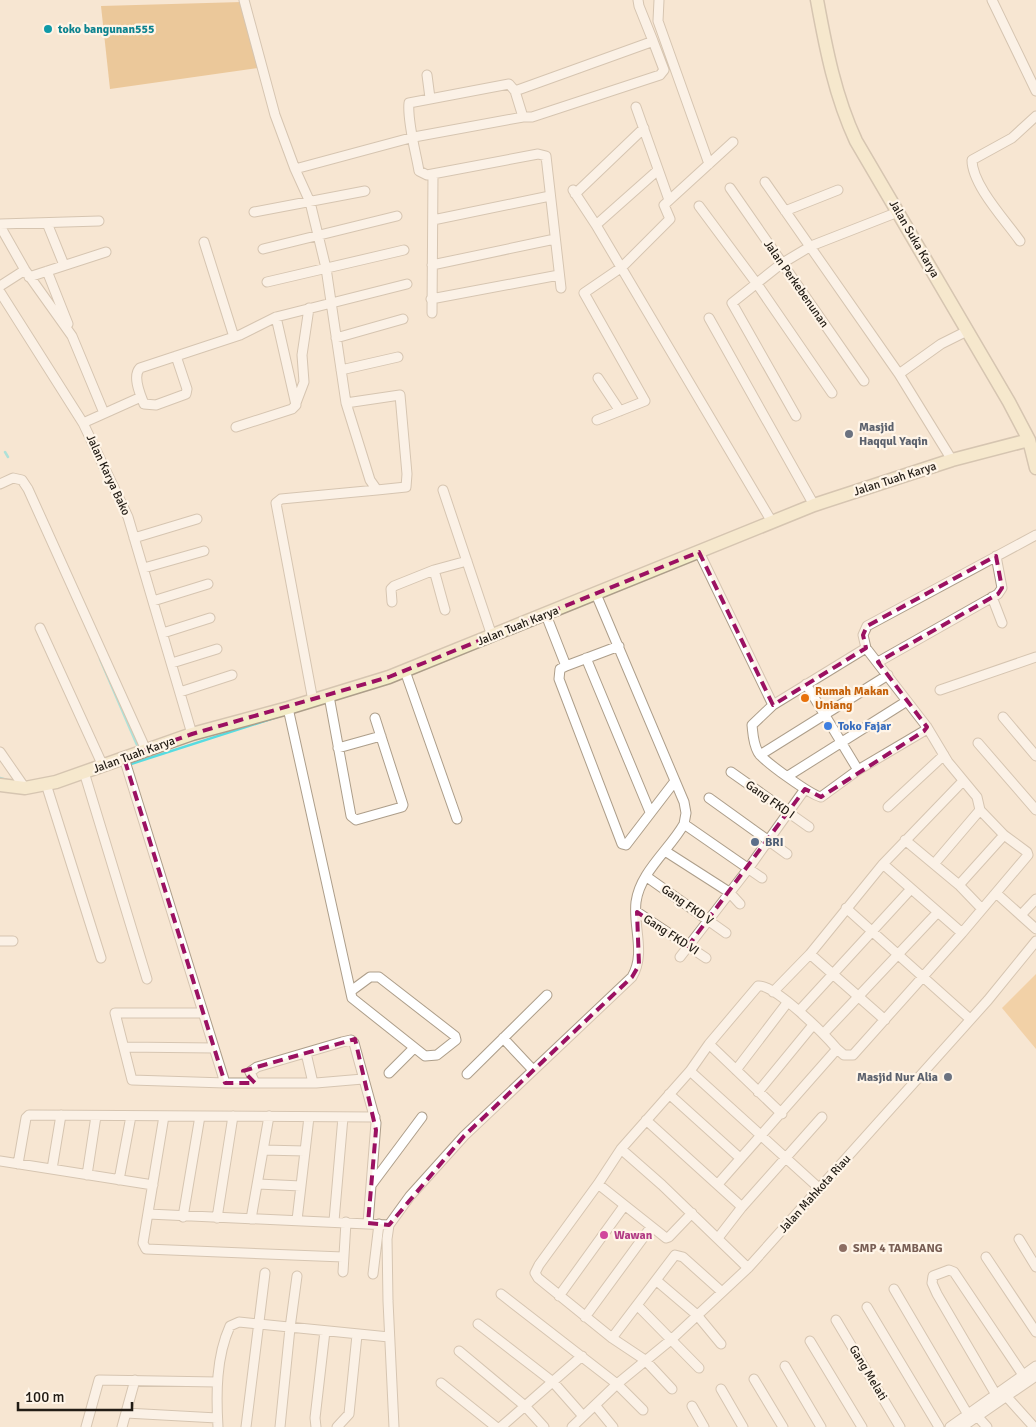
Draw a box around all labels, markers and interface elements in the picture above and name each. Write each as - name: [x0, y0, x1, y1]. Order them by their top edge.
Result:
- place label: toko bangunan555: [57, 22, 155, 37]
- marker: toko bangunan555: [42, 23, 54, 35]
- street label: Jalan Suka Karya: [886, 197, 942, 281]
- street label: Jalan Perkebenunan: [760, 237, 832, 331]
- place label: Masjid Haqqul Yaqin: [859, 420, 928, 449]
- marker: Masjid Haqqul Yaqin: [843, 428, 855, 440]
- street label: Jalan Karya Bako: [83, 432, 133, 518]
- street label: Jalan Tuah Karya: [852, 459, 938, 499]
- street label: Jalan Tuah Karya: [475, 603, 561, 649]
- place label: Rumah Makan Uniang: [815, 684, 889, 713]
- marker: Rumah Makan Uniang: [799, 692, 811, 704]
- place label: Toko Fajar: [838, 719, 891, 734]
- marker: Toko Fajar: [822, 720, 834, 732]
- street label: Jalan Tuah Karya: [91, 733, 177, 777]
- street label: Gang FKD I: [742, 778, 798, 822]
- place label: BRI: [765, 835, 784, 850]
- marker: BRI: [749, 836, 761, 848]
- street label: Gang FKD V: [658, 882, 716, 928]
- street label: Gang FKD VI: [640, 911, 702, 959]
- place label: Masjid Nur Alia: [857, 1070, 938, 1085]
- marker: Masjid Nur Alia: [942, 1071, 954, 1083]
- street label: Jalan Mahkota Riau: [776, 1152, 854, 1236]
- place label: Wawan: [614, 1228, 653, 1243]
- marker: Wawan: [598, 1229, 610, 1241]
- place label: SMP 4 TAMBANG: [853, 1241, 943, 1256]
- marker: SMP 4 TAMBANG: [837, 1242, 849, 1254]
- street label: Gang Melati: [846, 1343, 890, 1403]
- scale bar: [18, 1380, 131, 1412]
- text: 100 m: [25, 1388, 65, 1406]

